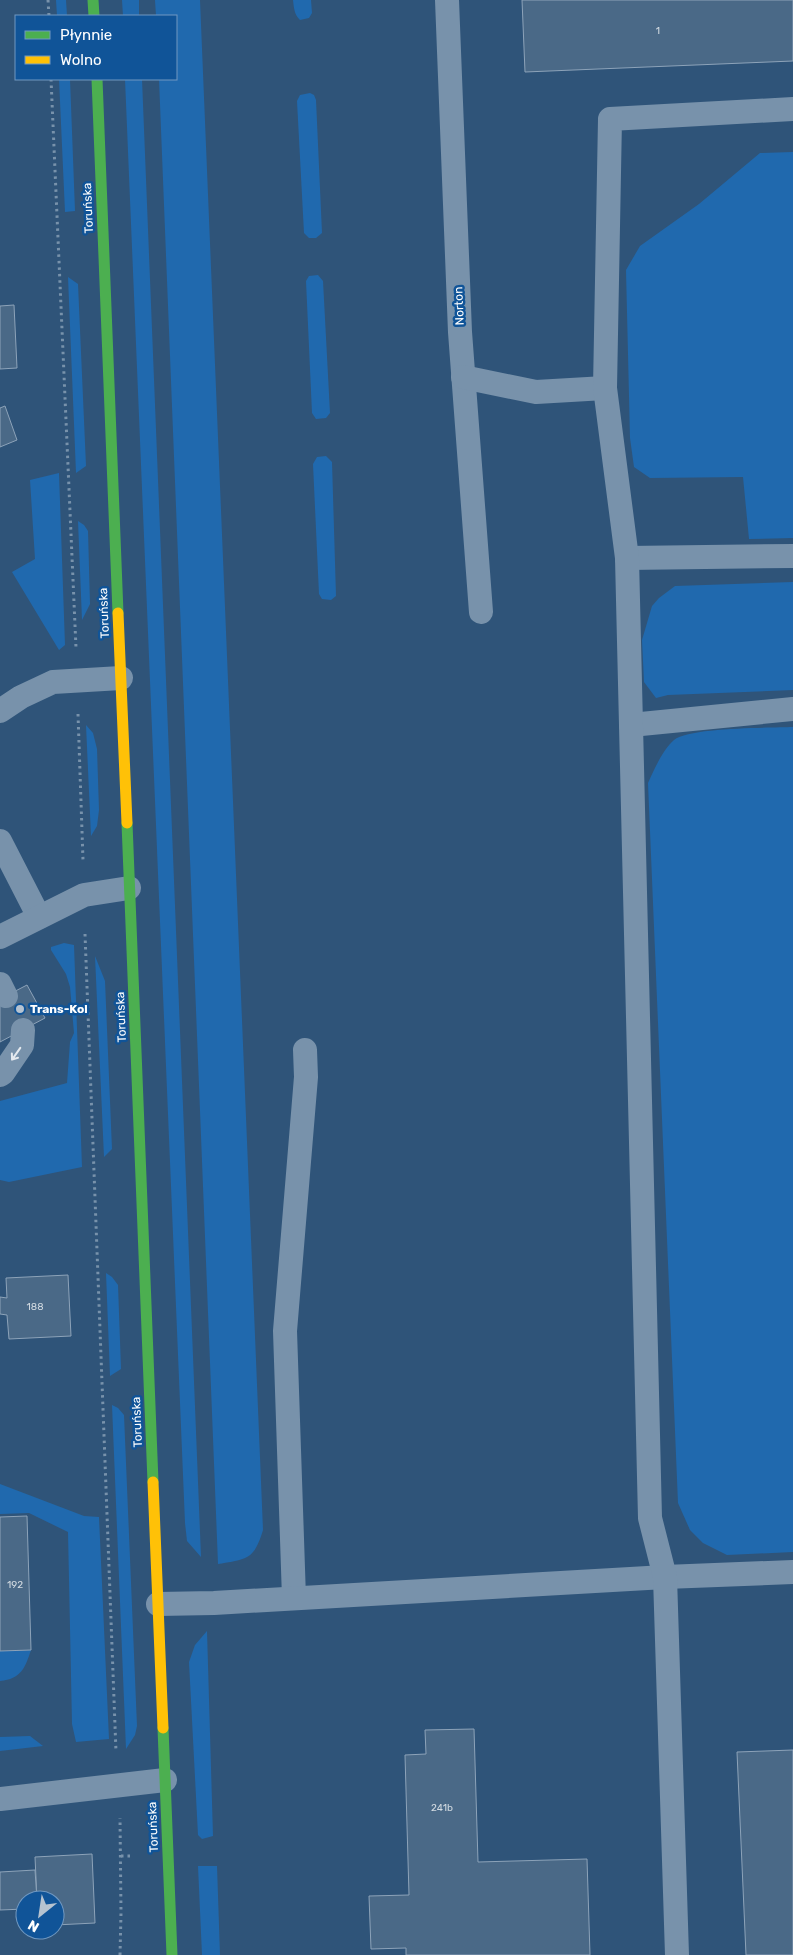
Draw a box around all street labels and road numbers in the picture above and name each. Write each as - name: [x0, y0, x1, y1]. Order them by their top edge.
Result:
- street label: Toruńska: [80, 182, 96, 234]
- street label: Norton: [451, 286, 467, 326]
- street label: Toruńska: [96, 587, 112, 639]
- street label: Toruńska: [113, 991, 129, 1043]
- street label: Toruńska: [129, 1396, 145, 1448]
- street label: Toruńska: [145, 1801, 161, 1853]

